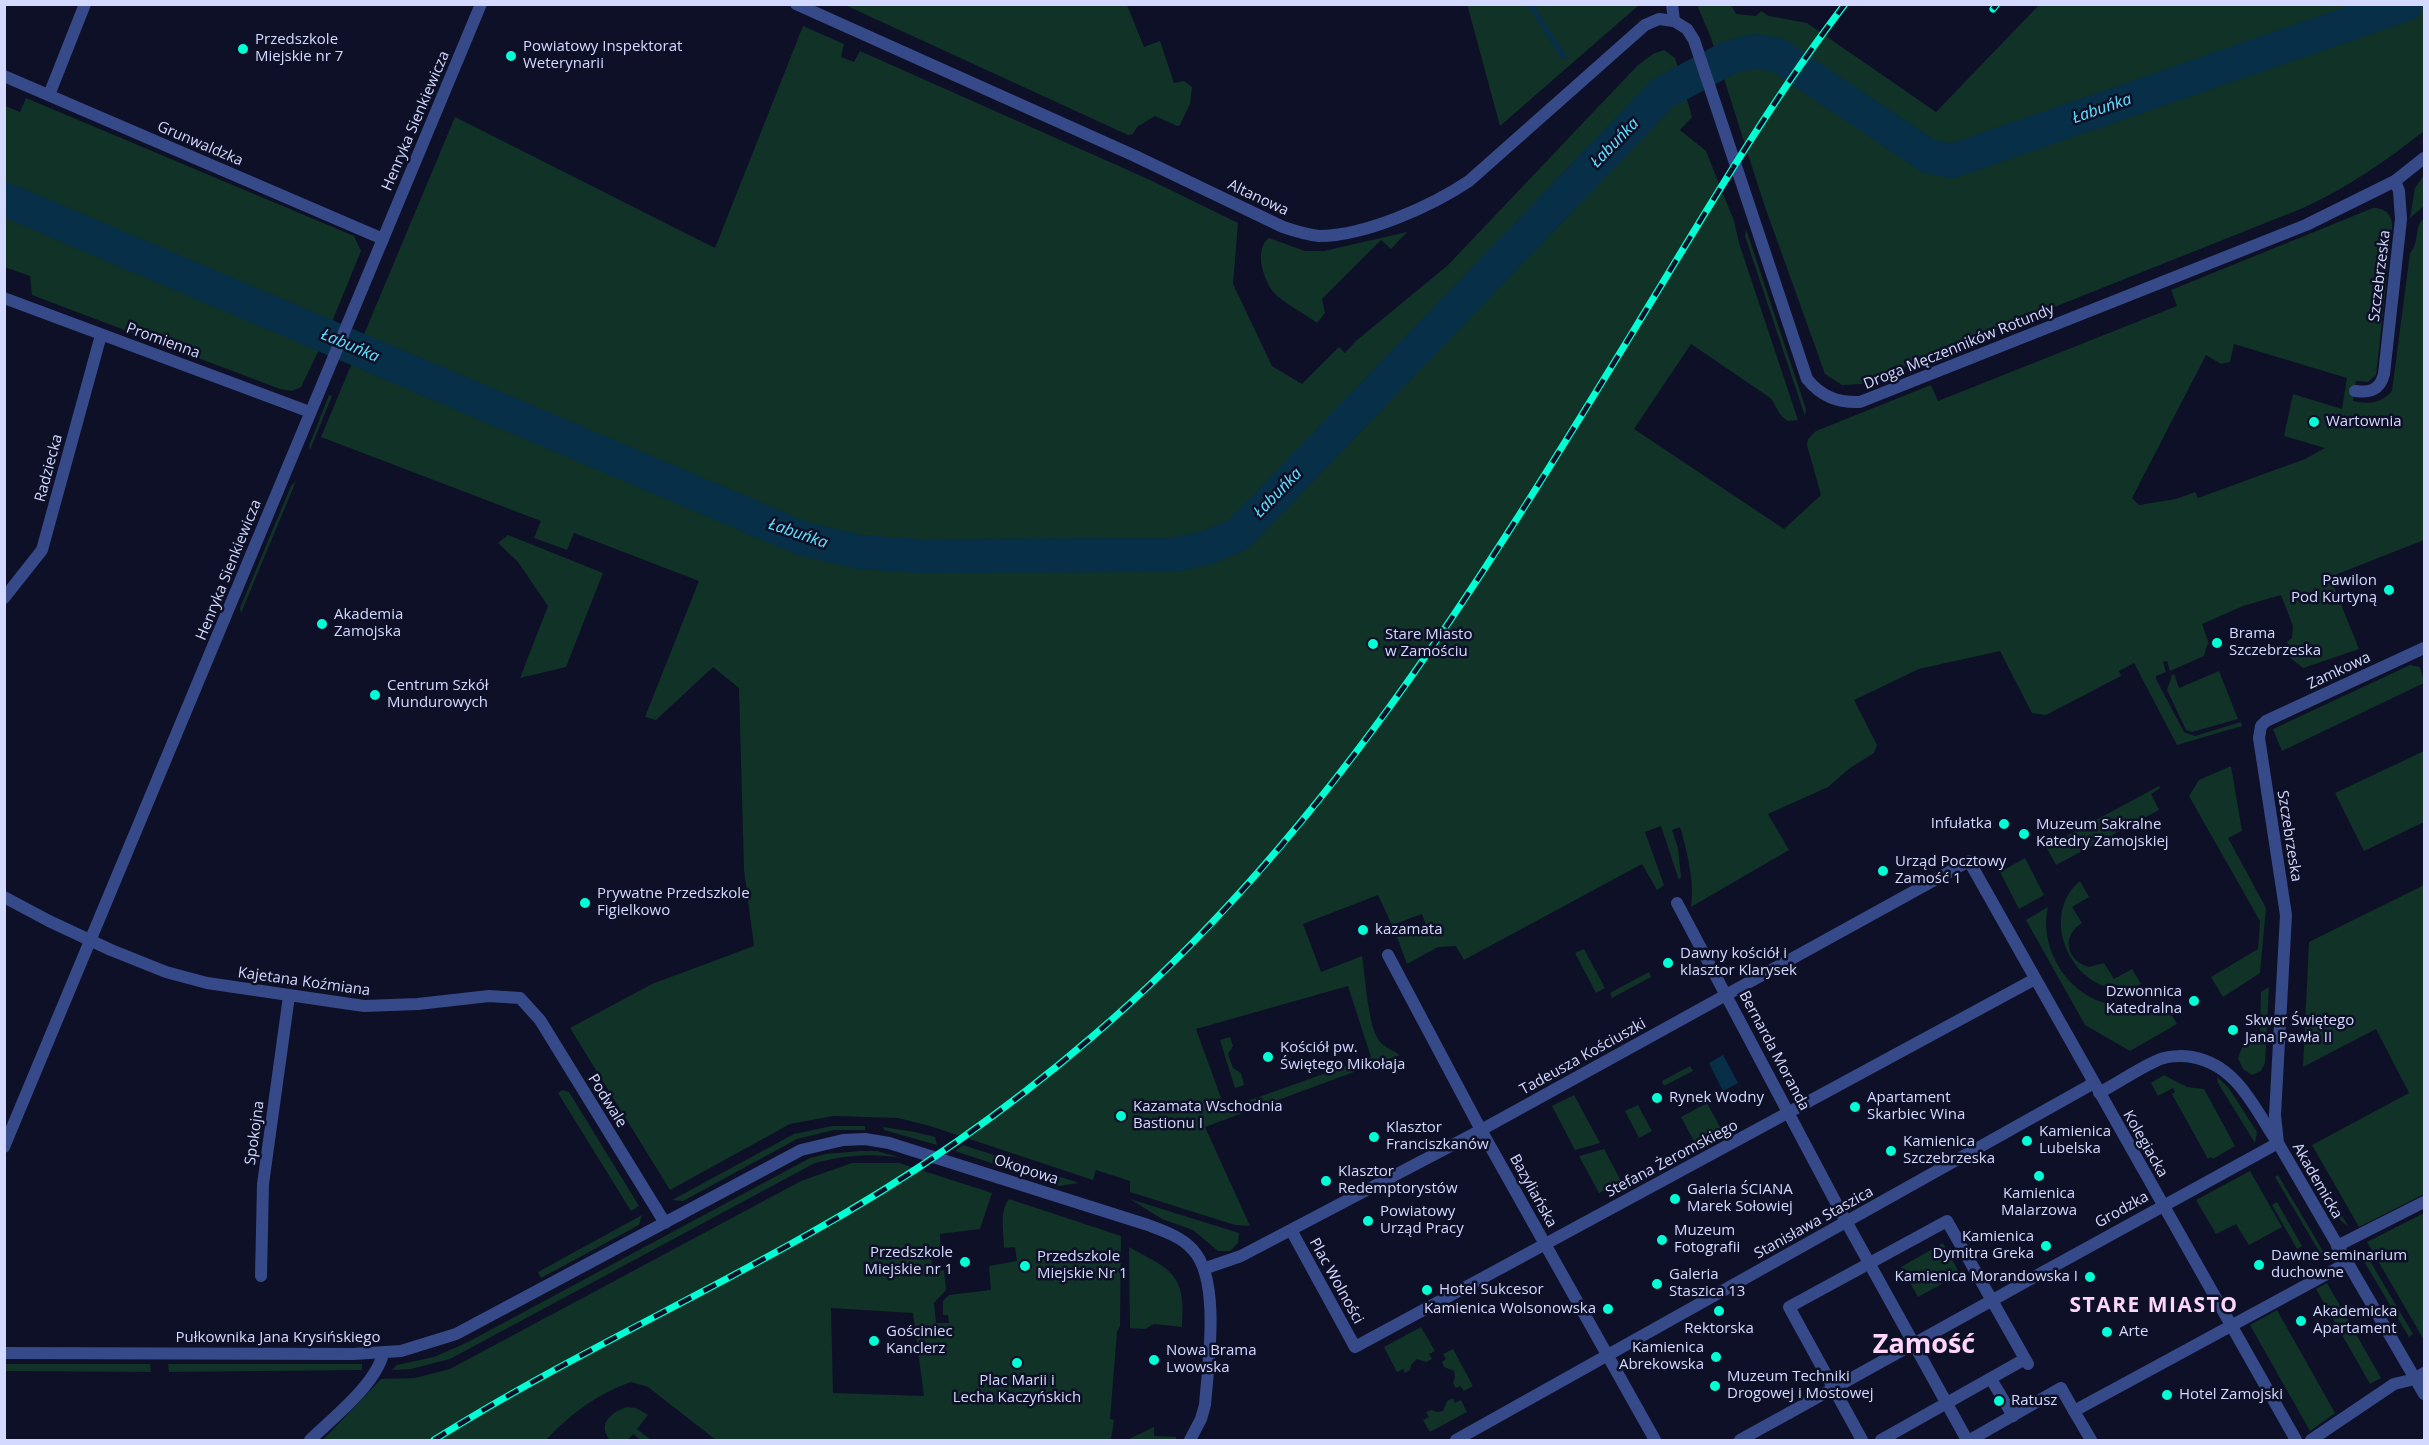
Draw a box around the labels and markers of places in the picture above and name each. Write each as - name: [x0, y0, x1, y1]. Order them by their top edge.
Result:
- place label: Przedszkole Miejskie nr 7: [255, 31, 343, 66]
- place label: Powiatowy Inspektorat Weterynarii: [523, 38, 682, 73]
- marker: Przedszkole Miejskie nr 7: [236, 42, 250, 56]
- marker: Powiatowy Inspektorat Weterynarii: [504, 49, 518, 63]
- place label: Wartownia: [2326, 413, 2402, 431]
- marker: Wartownia: [2307, 415, 2321, 429]
- place label: Pawilon Pod Kurtyną: [2291, 572, 2377, 607]
- marker: Pawilon Pod Kurtyną: [2382, 583, 2396, 597]
- place label: Akademia Zamojska: [334, 606, 403, 641]
- marker: Akademia Zamojska: [315, 617, 329, 631]
- place label: Brama Szczebrzeska: [2229, 625, 2321, 660]
- place label: Stare Miasto w Zamościu: [1385, 626, 1472, 661]
- marker: Brama Szczebrzeska: [2210, 636, 2224, 650]
- marker: Stare Miasto w Zamościu: [1366, 637, 1380, 651]
- place label: Centrum Szkół Mundurowych: [387, 677, 488, 712]
- marker: Centrum Szkół Mundurowych: [368, 688, 382, 702]
- place label: Infułatka: [1931, 815, 1992, 833]
- place label: Muzeum Sakralne Katedry Zamojskiej: [2036, 816, 2169, 851]
- marker: Infułatka: [1997, 817, 2011, 831]
- marker: Muzeum Sakralne Katedry Zamojskiej: [2017, 827, 2031, 841]
- place label: Urząd Pocztowy Zamość 1: [1895, 853, 2006, 888]
- marker: Urząd Pocztowy Zamość 1: [1876, 864, 1890, 878]
- place label: Prywatne Przedszkole Figielkowo: [597, 885, 750, 920]
- marker: Prywatne Przedszkole Figielkowo: [578, 896, 592, 910]
- place label: kazamata: [1375, 921, 1442, 939]
- marker: kazamata: [1356, 923, 1370, 937]
- place label: Dawny kościół i klasztor Klarysek: [1680, 945, 1797, 980]
- marker: Dawny kościół i klasztor Klarysek: [1661, 956, 1675, 970]
- place label: Dzwonnica Katedralna: [2106, 983, 2182, 1018]
- marker: Dzwonnica Katedralna: [2187, 994, 2201, 1008]
- place label: Skwer Świętego Jana Pawła II: [2245, 1012, 2354, 1047]
- marker: Skwer Świętego Jana Pawła II: [2226, 1023, 2240, 1037]
- place label: Kościół pw. Świętego Mikołaja: [1280, 1039, 1405, 1074]
- marker: Kościół pw. Świętego Mikołaja: [1261, 1050, 1275, 1064]
- place label: Rynek Wodny: [1669, 1089, 1764, 1107]
- place label: Apartament Skarbiec Wina: [1867, 1089, 1965, 1124]
- marker: Rynek Wodny: [1650, 1091, 1664, 1105]
- place label: Kazamata Wschodnia Bastionu I: [1133, 1098, 1283, 1133]
- marker: Apartament Skarbiec Wina: [1848, 1100, 1862, 1114]
- marker: Kazamata Wschodnia Bastionu I: [1114, 1109, 1128, 1123]
- place label: Klasztor Franciszkanów: [1386, 1119, 1489, 1154]
- place label: Kamienica Lubelska: [2039, 1123, 2111, 1158]
- marker: Klasztor Franciszkanów: [1367, 1130, 1381, 1144]
- place label: Kamienica Szczebrzeska: [1903, 1133, 1995, 1168]
- marker: Kamienica Lubelska: [2020, 1134, 2034, 1148]
- marker: Kamienica Szczebrzeska: [1884, 1144, 1898, 1158]
- place label: Klasztor Redemptorystów: [1338, 1163, 1458, 1198]
- marker: Kamienica Malarzowa: [2032, 1169, 2046, 1183]
- marker: Klasztor Redemptorystów: [1319, 1174, 1333, 1188]
- place label: Galeria ŚCIANA Marek Sołowiej: [1687, 1181, 1793, 1216]
- place label: Kamienica Malarzowa: [2001, 1185, 2077, 1220]
- marker: Galeria ŚCIANA Marek Sołowiej: [1668, 1192, 1682, 1206]
- place label: Powiatowy Urząd Pracy: [1380, 1203, 1464, 1238]
- marker: Powiatowy Urząd Pracy: [1361, 1214, 1375, 1228]
- place label: Muzeum Fotografii: [1674, 1222, 1740, 1257]
- place label: Kamienica Dymitra Greka: [1933, 1228, 2034, 1263]
- marker: Muzeum Fotografii: [1655, 1233, 1669, 1247]
- marker: Kamienica Dymitra Greka: [2039, 1239, 2053, 1253]
- place label: Przedszkole Miejskie nr 1: [865, 1244, 953, 1279]
- place label: Dawne seminarium duchowne: [2271, 1247, 2407, 1282]
- place label: Przedszkole Miejskie Nr 1: [1037, 1248, 1128, 1283]
- marker: Przedszkole Miejskie nr 1: [958, 1255, 972, 1269]
- marker: Dawne seminarium duchowne: [2252, 1258, 2266, 1272]
- marker: Przedszkole Miejskie Nr 1: [1018, 1259, 1032, 1273]
- place label: Galeria Staszica 13: [1669, 1266, 1745, 1301]
- place label: Kamienica Morandowska I: [1895, 1268, 2078, 1286]
- marker: Kamienica Morandowska I: [2083, 1270, 2097, 1284]
- marker: Galeria Staszica 13: [1650, 1277, 1664, 1291]
- place label: Hotel Sukcesor: [1439, 1281, 1544, 1299]
- marker: Hotel Sukcesor: [1420, 1283, 1434, 1297]
- place label: Kamienica Wolsonowska: [1424, 1300, 1596, 1318]
- marker: Kamienica Wolsonowska: [1601, 1302, 1615, 1316]
- place label: Akademicka Apartament: [2313, 1303, 2397, 1338]
- marker: Rektorska: [1712, 1304, 1726, 1318]
- marker: Akademicka Apartament: [2294, 1314, 2308, 1328]
- place label: Rektorska: [1684, 1320, 1754, 1338]
- place label: Gościniec Kanclerz: [886, 1323, 953, 1358]
- place label: Arte: [2119, 1323, 2148, 1341]
- marker: Arte: [2100, 1325, 2114, 1339]
- marker: Gościniec Kanclerz: [867, 1334, 881, 1348]
- place label: Kamienica Abrekowska: [1619, 1339, 1704, 1374]
- place label: Nowa Brama Lwowska: [1166, 1342, 1257, 1377]
- marker: Kamienica Abrekowska: [1709, 1350, 1723, 1364]
- marker: Nowa Brama Lwowska: [1147, 1353, 1161, 1367]
- marker: Plac Marii i Lecha Kaczyńskich: [1010, 1356, 1024, 1370]
- place label: Muzeum Techniki Drogowej i Mostowej: [1727, 1368, 1873, 1403]
- place label: Plac Marii i Lecha Kaczyńskich: [953, 1372, 1081, 1407]
- marker: Muzeum Techniki Drogowej i Mostowej: [1708, 1379, 1722, 1393]
- place label: Hotel Zamojski: [2179, 1386, 2283, 1404]
- marker: Hotel Zamojski: [2160, 1388, 2174, 1402]
- place label: Ratusz: [2011, 1392, 2057, 1410]
- marker: Ratusz: [1992, 1394, 2006, 1408]

